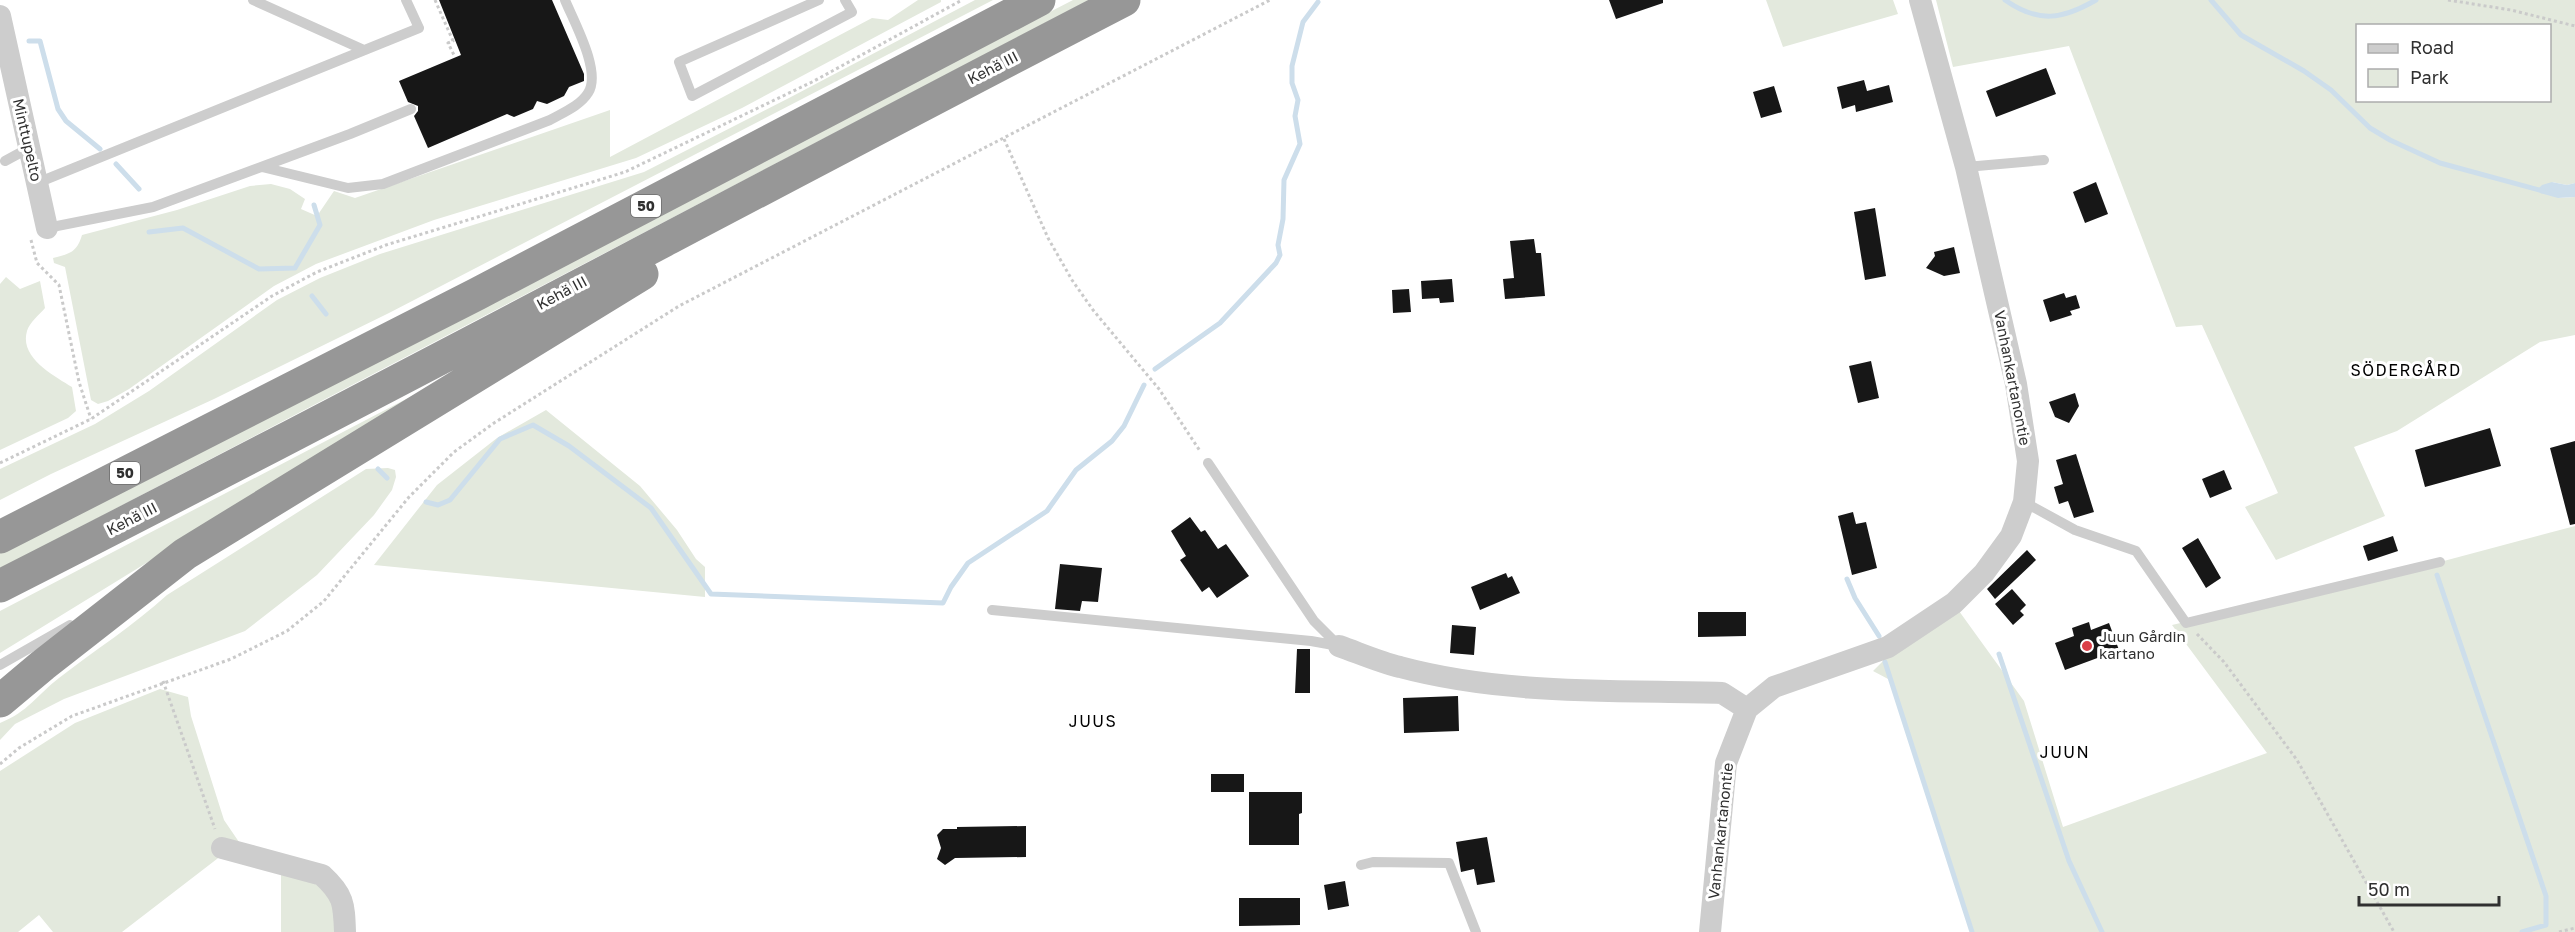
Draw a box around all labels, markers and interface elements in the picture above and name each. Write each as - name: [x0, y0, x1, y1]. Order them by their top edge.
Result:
- legend: [2356, 24, 2551, 102]
- text: Road: [2410, 36, 2454, 58]
- street label: Kehä III: [964, 47, 1021, 87]
- text: Park: [2410, 66, 2449, 88]
- street label: Minttupelto: [10, 97, 46, 183]
- road number: 50: [631, 195, 661, 217]
- street label: Kehä III: [533, 271, 590, 313]
- street label: Vanhankartanontie: [1991, 309, 2035, 447]
- district label: SÖDERGÅRD: [2350, 360, 2462, 380]
- road number: 50: [110, 462, 140, 484]
- street label: Kehä III: [103, 498, 160, 538]
- place label: Juun Gårdin kartano: [2099, 627, 2186, 662]
- marker: Juun Gårdin kartano: [2080, 639, 2094, 653]
- district label: JUUS: [1069, 711, 1117, 731]
- district label: JUUN: [2040, 742, 2090, 762]
- street label: Vanhankartanontie: [1704, 761, 1736, 900]
- scale bar: [2359, 869, 2498, 907]
- text: 50 m: [2368, 878, 2410, 900]

